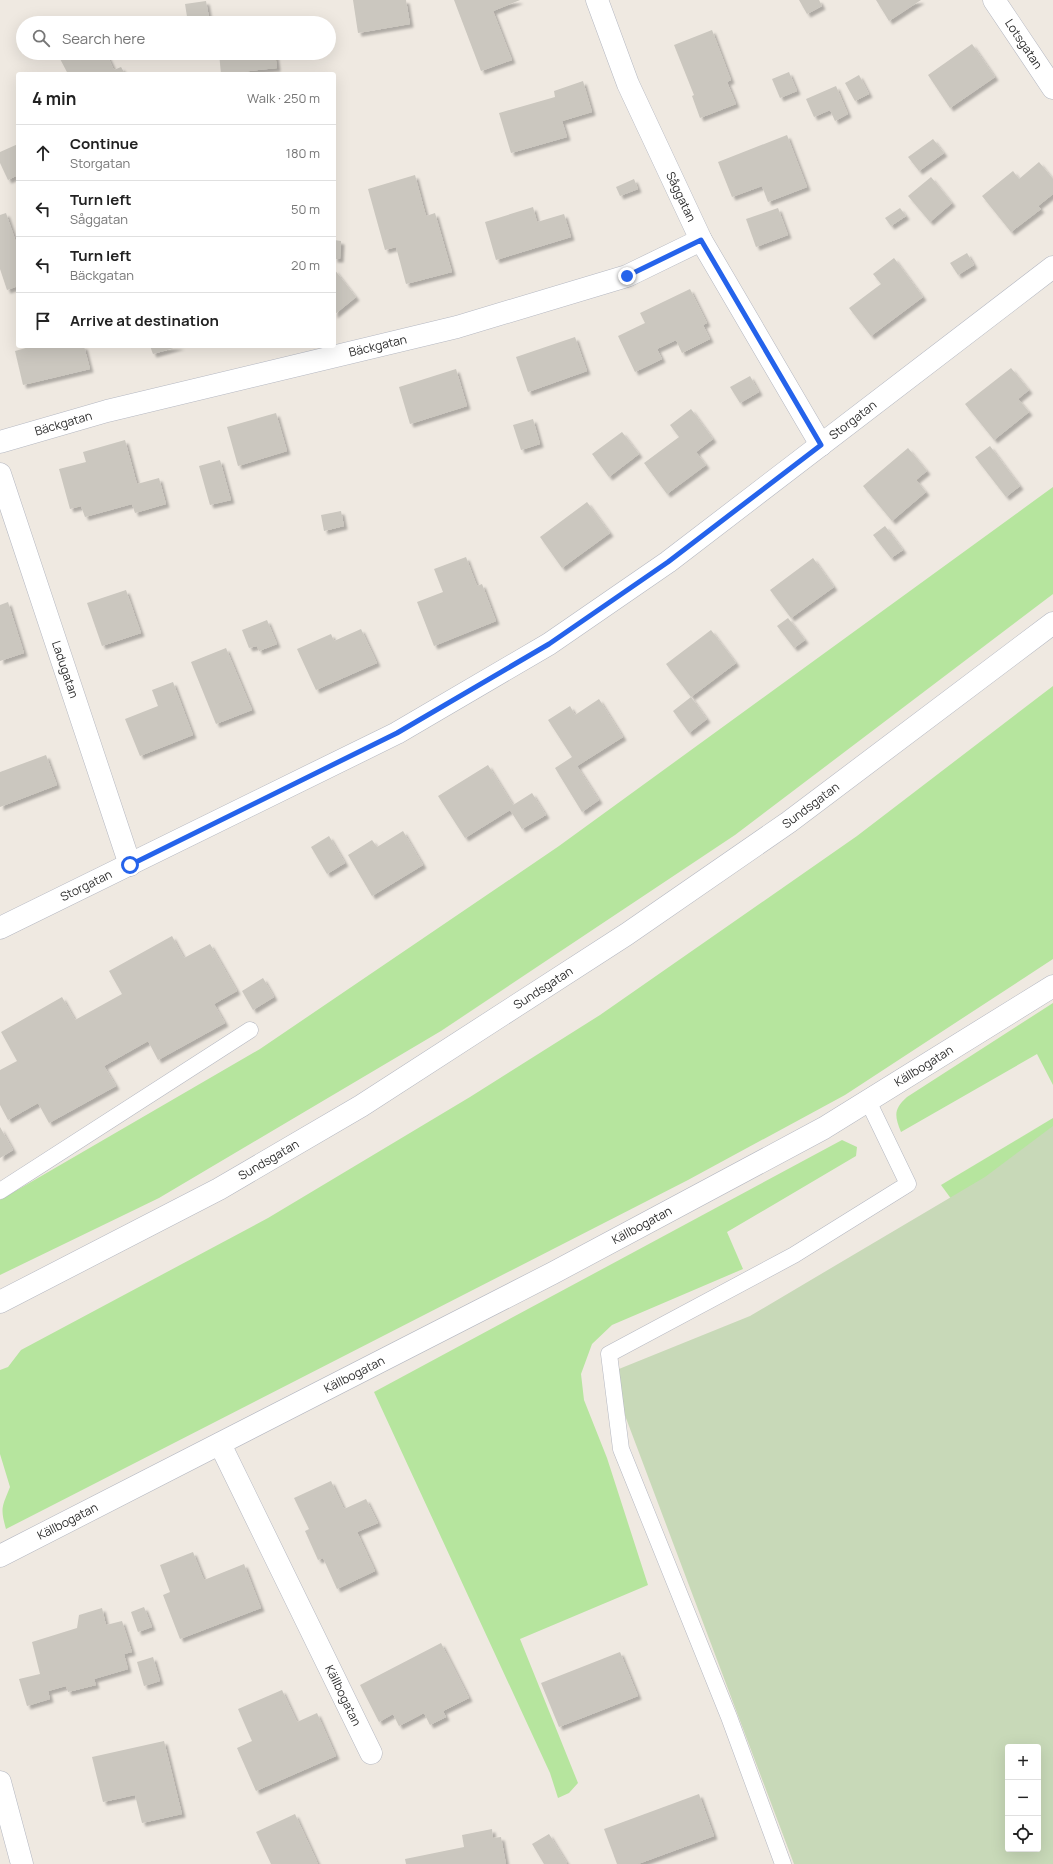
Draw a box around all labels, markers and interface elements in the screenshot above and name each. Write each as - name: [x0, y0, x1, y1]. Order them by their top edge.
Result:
- street label: Lotsgatan: [1001, 15, 1047, 72]
- search box: [16, 16, 336, 60]
- icon: search: [30, 27, 52, 49]
- text: Search here: [62, 28, 145, 49]
- text: 4 min: [32, 87, 76, 110]
- text: Walk · 250 m: [247, 89, 320, 107]
- text: Continue: [70, 133, 138, 154]
- icon: ahead: [32, 142, 54, 164]
- text: 180 m: [286, 144, 320, 162]
- text: Storgatan: [70, 154, 130, 172]
- street label: Såggatan: [662, 169, 700, 224]
- text: Turn left: [70, 189, 132, 210]
- icon: left: [32, 198, 54, 220]
- text: 50 m: [291, 200, 320, 218]
- text: Såggatan: [70, 210, 128, 228]
- text: Turn left: [70, 245, 132, 266]
- icon: left: [32, 254, 54, 276]
- text: 20 m: [291, 256, 320, 274]
- text: Bäckgatan: [70, 266, 134, 284]
- route end: [618, 267, 636, 285]
- icon: arrive: [32, 310, 54, 332]
- text: Arrive at destination: [70, 310, 219, 331]
- street label: Bäckgatan: [347, 330, 408, 361]
- street label: Storgatan: [825, 396, 880, 444]
- street label: Bäckgatan: [33, 407, 94, 440]
- street label: Ladugatan: [48, 638, 83, 700]
- street label: Sundsgatan: [779, 778, 843, 832]
- route start: [121, 856, 139, 874]
- street label: Storgatan: [57, 865, 115, 905]
- street label: Sundsgatan: [510, 962, 576, 1013]
- street label: Källbogatan: [891, 1041, 956, 1090]
- street label: Sundsgatan: [235, 1135, 302, 1184]
- street label: Källbogatan: [609, 1202, 675, 1248]
- street label: Källbogatan: [321, 1352, 387, 1397]
- street label: Källbogatan: [34, 1498, 101, 1544]
- street label: Källbogatan: [321, 1662, 366, 1729]
- map controls: [1005, 1744, 1041, 1852]
- button: +: [1005, 1744, 1041, 1780]
- button: −: [1005, 1780, 1041, 1816]
- button: locate: [1005, 1816, 1041, 1852]

